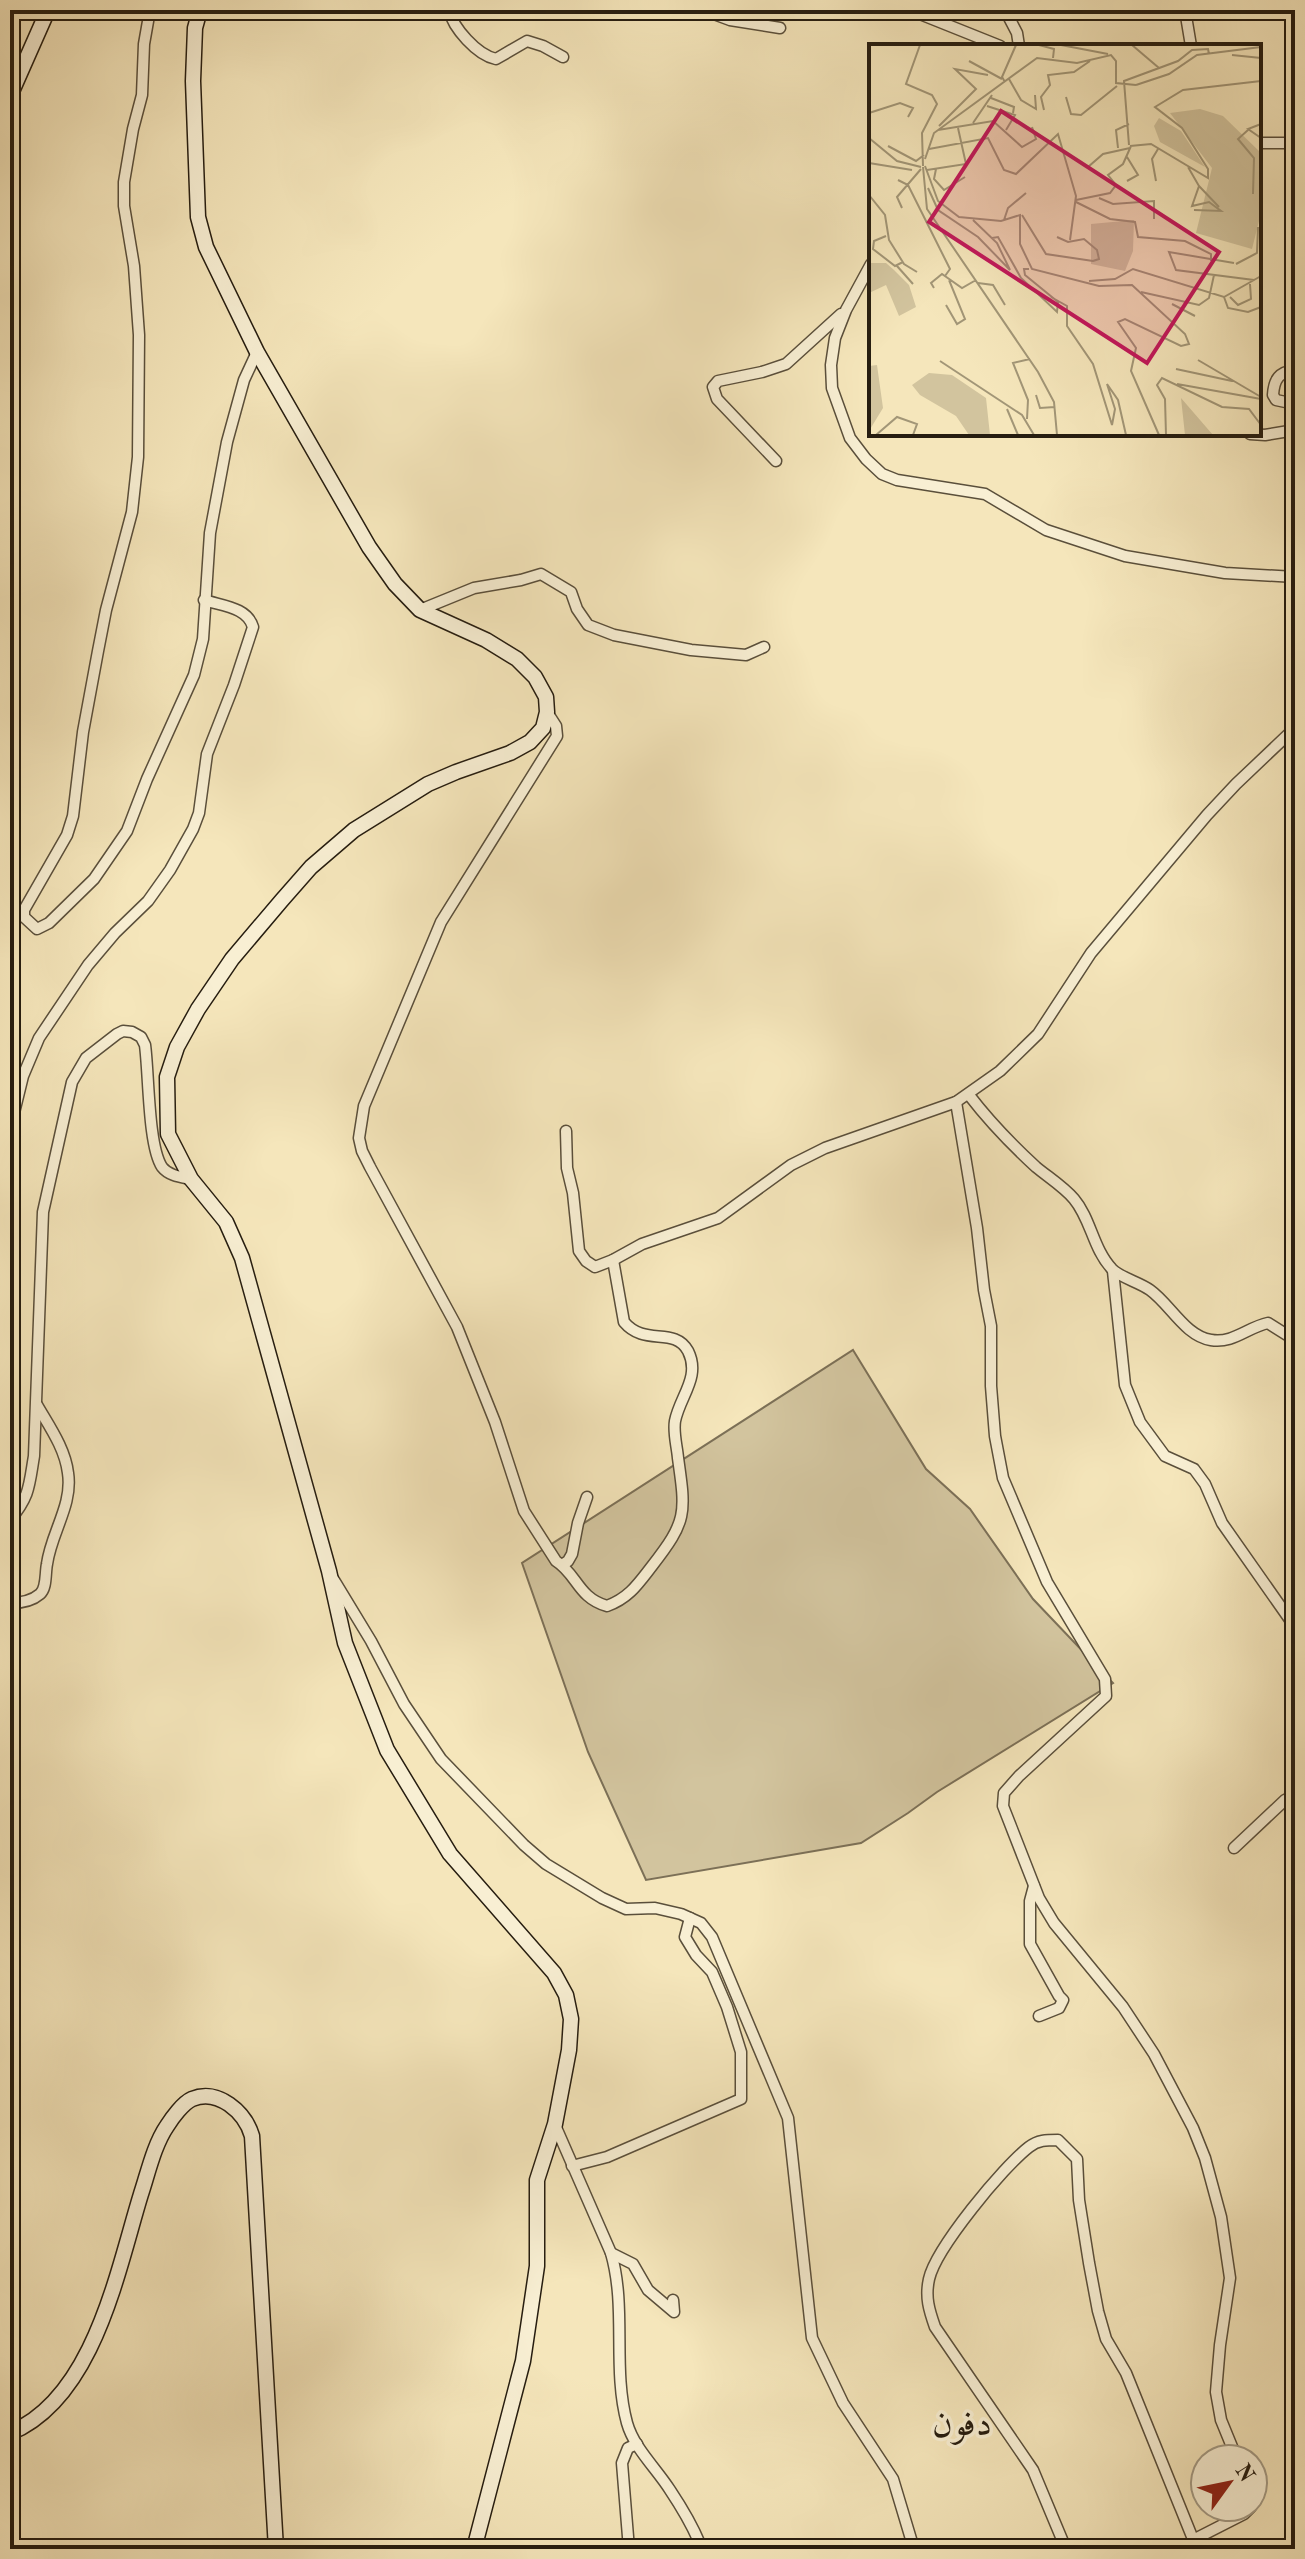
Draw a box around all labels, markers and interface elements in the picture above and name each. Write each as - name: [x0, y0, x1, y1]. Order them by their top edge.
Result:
- inset map: [869, 44, 1261, 436]
- district label: دفون: [932, 2408, 992, 2445]
- north arrow: [1189, 2443, 1269, 2523]
- text: N: [1230, 2460, 1258, 2486]

